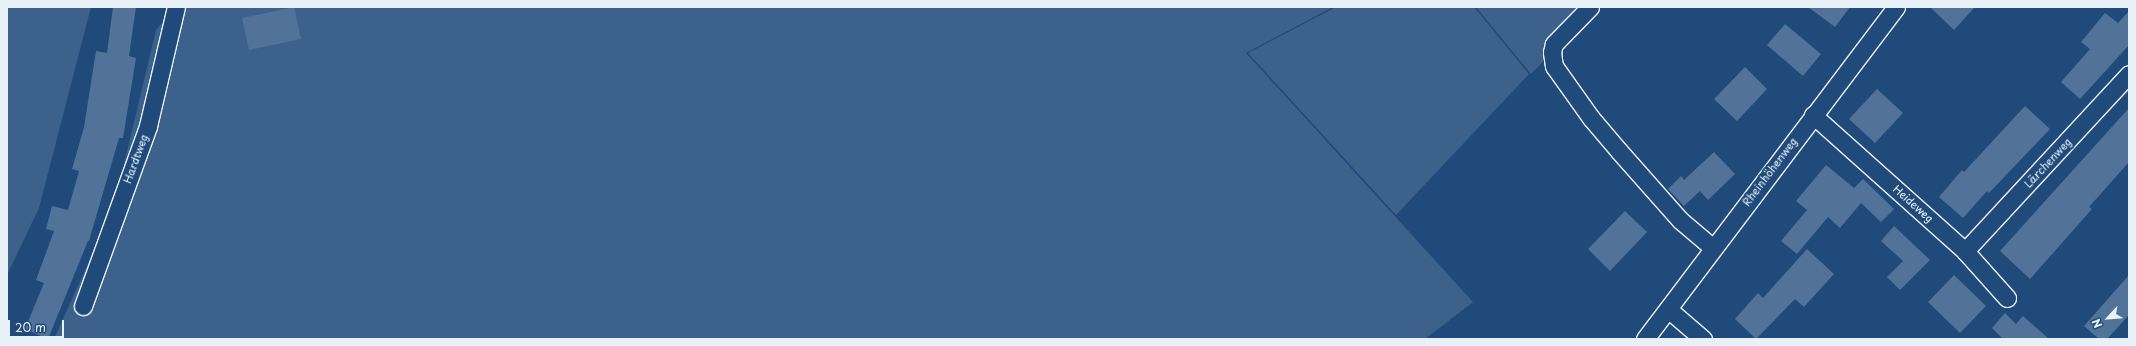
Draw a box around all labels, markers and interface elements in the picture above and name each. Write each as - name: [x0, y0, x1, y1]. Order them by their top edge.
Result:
- street label: Hardtweg: [121, 133, 151, 185]
- street label: Rheinhöhenweg: [1740, 135, 1800, 209]
- street label: Lärchenweg: [2022, 135, 2074, 191]
- street label: Heideweg: [1890, 182, 1936, 226]
- north arrow: [2088, 298, 2128, 338]
- scale bar: [10, 312, 66, 338]
- text: N: [2087, 316, 2106, 331]
- text: 20 m: [15, 318, 46, 336]

